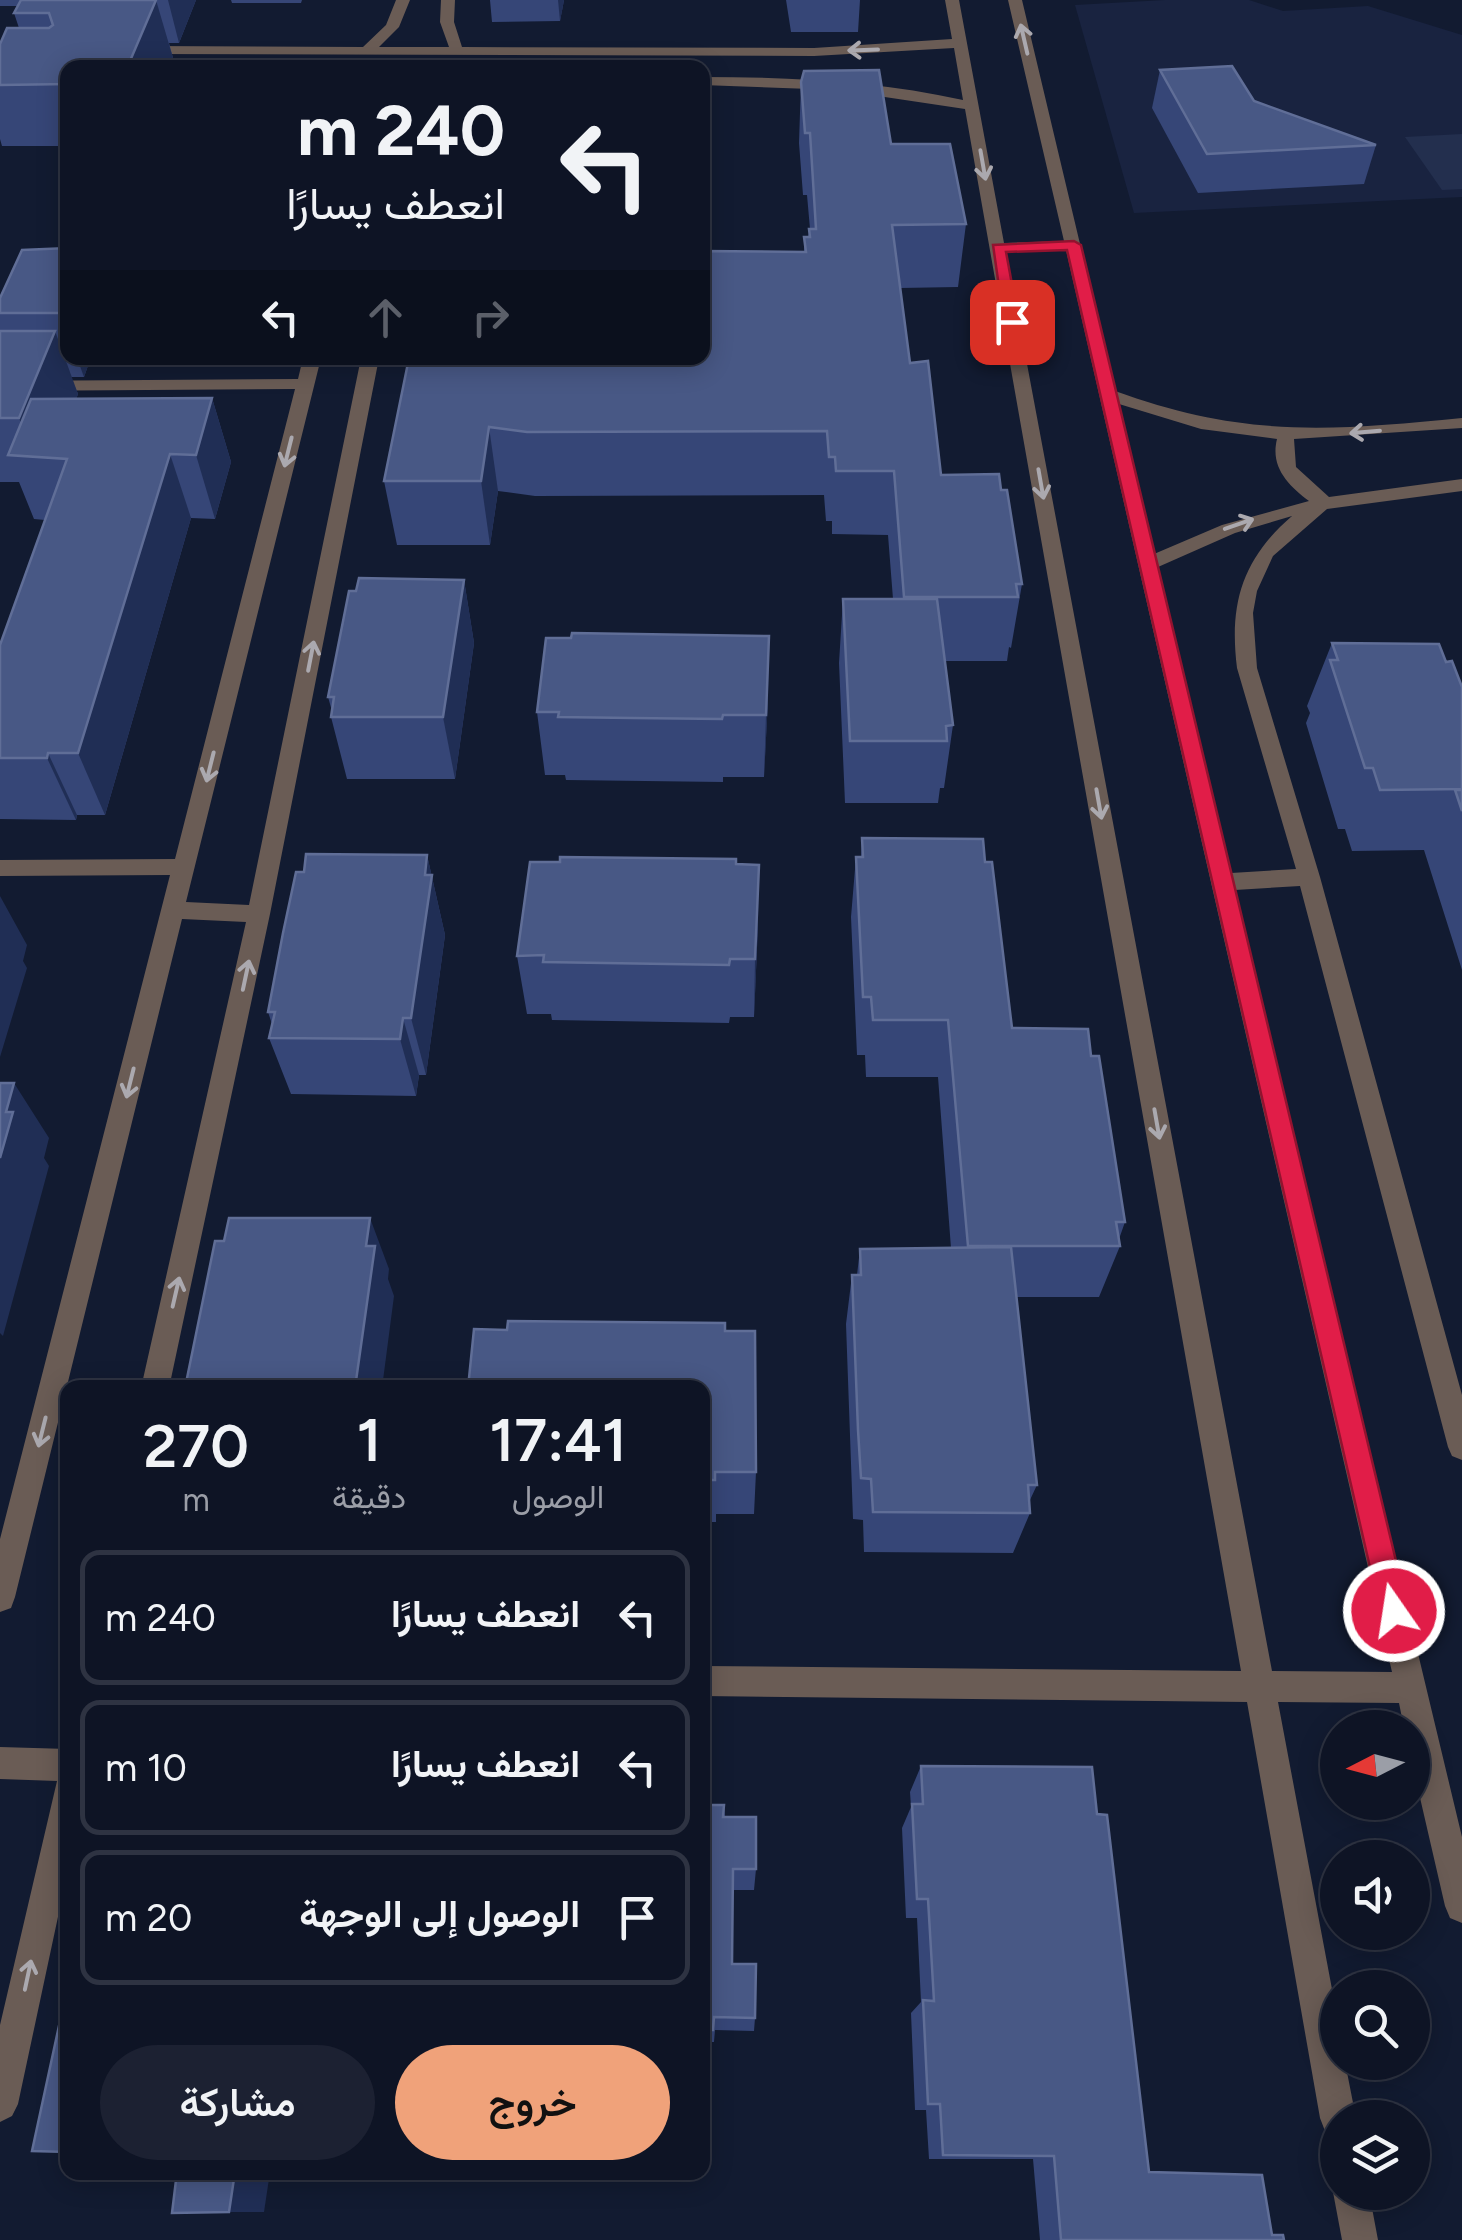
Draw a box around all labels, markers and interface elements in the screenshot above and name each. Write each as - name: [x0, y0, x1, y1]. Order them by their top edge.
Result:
- one-way arrow: [1014, 24, 1032, 56]
- one-way arrow: [847, 41, 879, 60]
- text: 240 m: [297, 88, 505, 173]
- icon: left: [540, 100, 670, 230]
- one-way arrow: [974, 148, 993, 180]
- text: انعطف يسارًا: [286, 176, 505, 230]
- pin: [970, 280, 1055, 365]
- icon: left: [253, 290, 308, 345]
- icon: ahead: [358, 290, 413, 345]
- icon: right: [463, 290, 518, 345]
- icon: arrive: [985, 295, 1040, 350]
- one-way arrow: [1349, 423, 1381, 442]
- one-way arrow: [278, 435, 296, 467]
- one-way arrow: [1032, 468, 1051, 500]
- one-way arrow: [1222, 514, 1253, 532]
- one-way arrow: [302, 641, 321, 673]
- one-way arrow: [199, 751, 218, 783]
- one-way arrow: [1090, 787, 1109, 820]
- one-way arrow: [238, 960, 256, 992]
- one-way arrow: [120, 1067, 139, 1098]
- one-way arrow: [1148, 1107, 1167, 1140]
- one-way arrow: [168, 1277, 186, 1309]
- text: 1: [356, 1404, 382, 1476]
- text: 17:41: [489, 1404, 627, 1476]
- text: 270: [143, 1410, 249, 1482]
- one-way arrow: [32, 1415, 50, 1447]
- text: دقيقة: [332, 1478, 406, 1516]
- text: الوصول: [512, 1478, 604, 1516]
- text: m: [182, 1481, 210, 1519]
- position arrow: [1342, 1559, 1446, 1663]
- icon: left: [610, 1590, 665, 1645]
- text: انعطف يسارًا: [391, 1591, 580, 1637]
- text: 240 m: [105, 1595, 216, 1641]
- north arrow: [1320, 1710, 1430, 1820]
- map controls: [1320, 1710, 1430, 2210]
- icon: left: [610, 1740, 665, 1795]
- text: انعطف يسارًا: [391, 1741, 580, 1787]
- text: 10 m: [105, 1745, 187, 1791]
- button: sound: [1320, 1840, 1430, 1950]
- icon: arrive: [610, 1890, 665, 1945]
- text: الوصول إلى الوجهة: [299, 1891, 580, 1937]
- text: 20 m: [105, 1895, 192, 1941]
- one-way arrow: [20, 1960, 38, 1992]
- button: search: [1320, 1970, 1430, 2080]
- button: مشاركة: [100, 2045, 375, 2160]
- button: خروج: [395, 2045, 670, 2160]
- button: layers: [1320, 2100, 1430, 2210]

